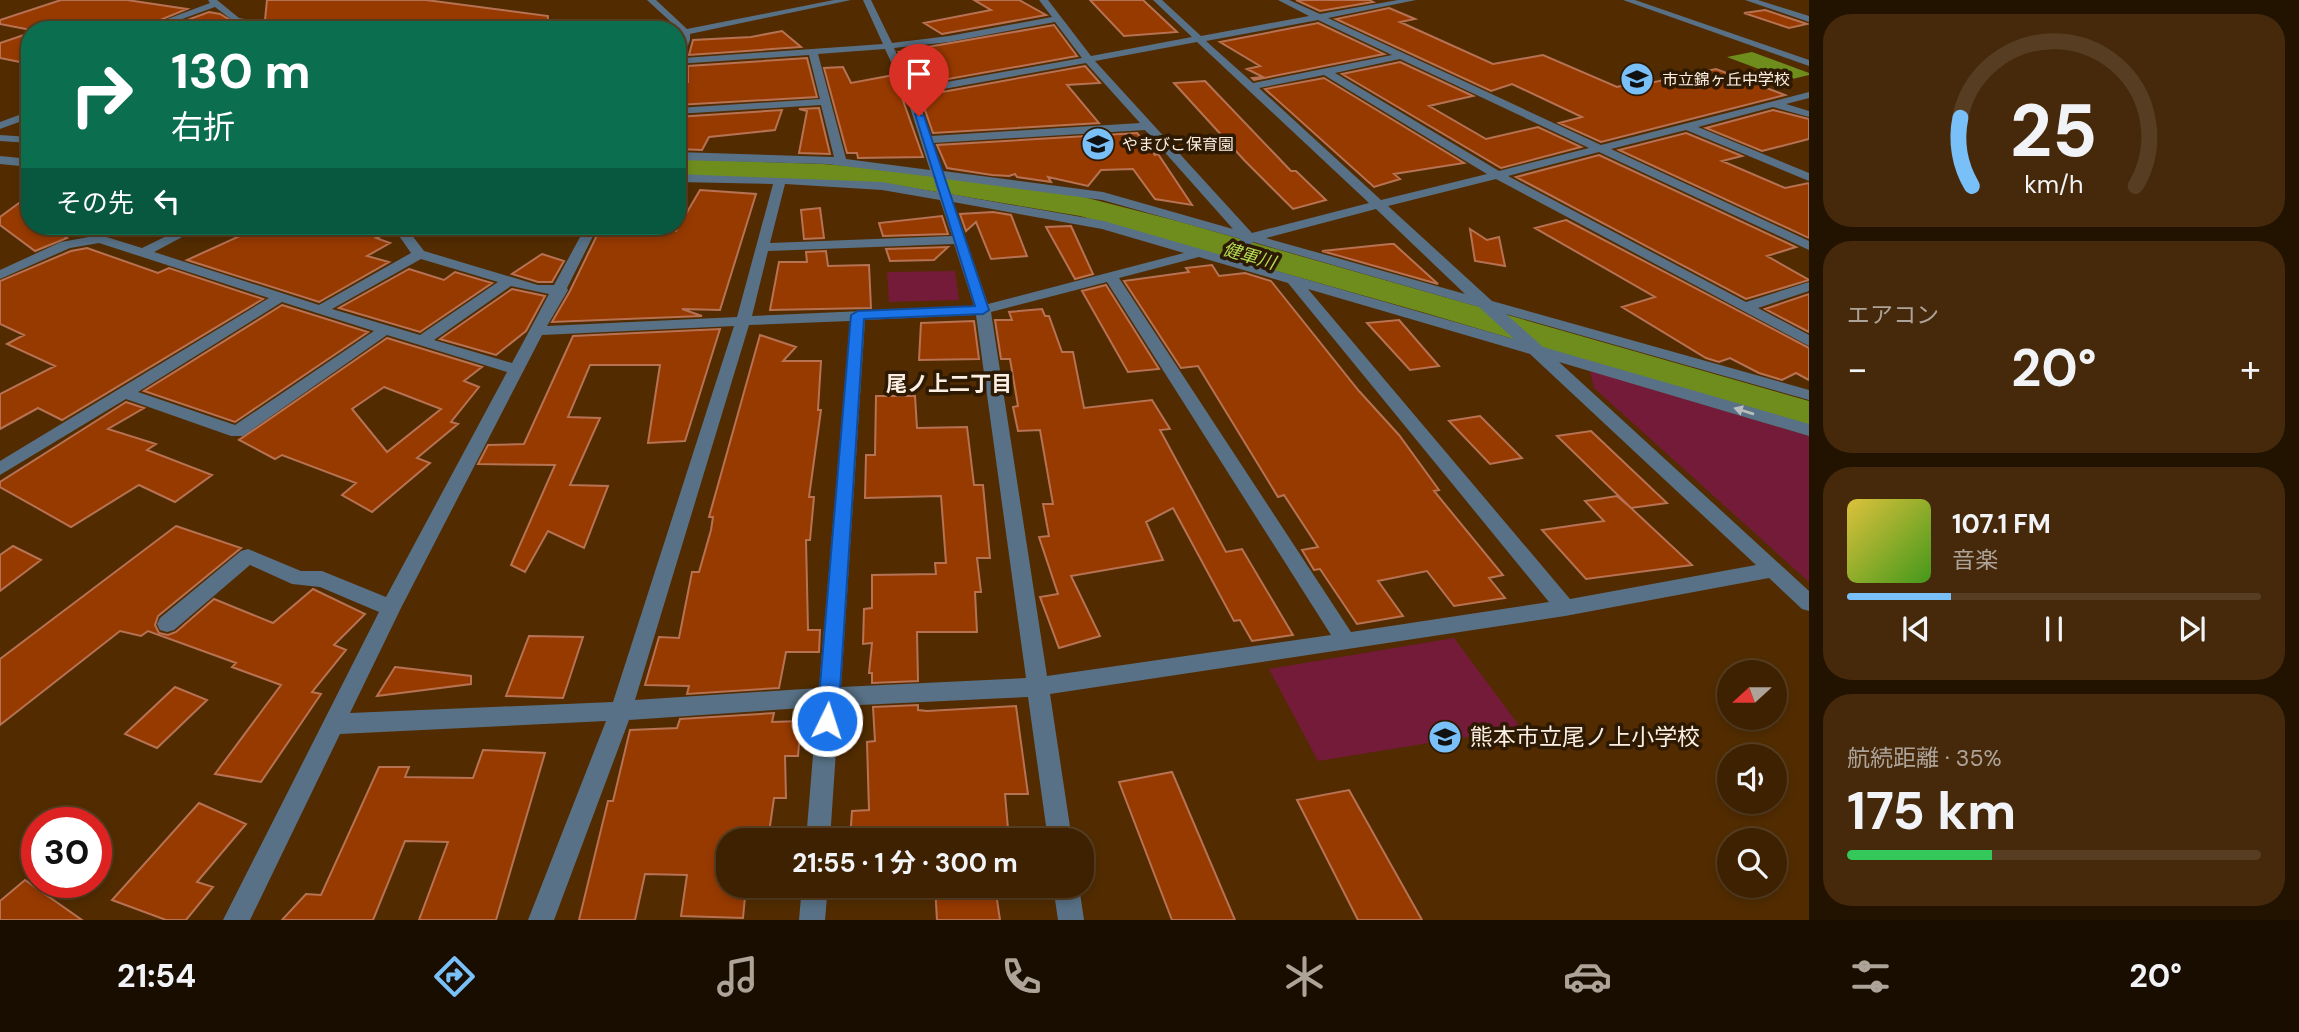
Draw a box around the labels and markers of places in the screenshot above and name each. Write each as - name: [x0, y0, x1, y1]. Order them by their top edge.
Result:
- pin: [889, 44, 949, 116]
- school or university icon: 市立錦ヶ丘中学校: [1618, 60, 1656, 98]
- place label: 市立錦ヶ丘中学校: [1662, 69, 1790, 90]
- school or university icon: やまびこ保育園: [1079, 125, 1117, 163]
- place label: やまびこ保育園: [1122, 134, 1234, 155]
- school or university icon: 熊本市立尾ノ上小学校: [1426, 718, 1464, 756]
- place label: 熊本市立尾ノ上小学校: [1470, 722, 1700, 752]

